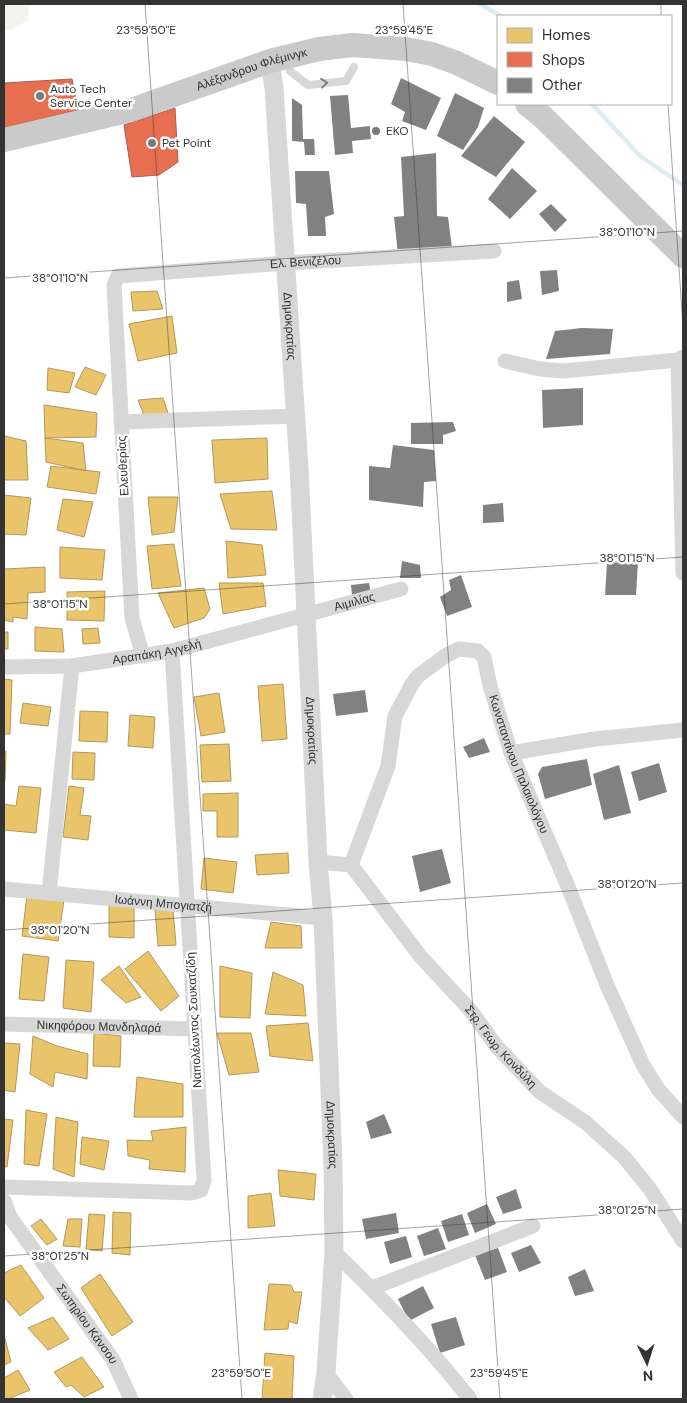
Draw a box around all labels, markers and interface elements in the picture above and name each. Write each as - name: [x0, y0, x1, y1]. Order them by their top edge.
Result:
- legend: [497, 15, 672, 105]
- text: 23°59'50"E: [116, 22, 176, 38]
- text: 23°59'45"E: [375, 22, 434, 38]
- text: Homes: [542, 25, 591, 45]
- street label: Αλέξανδρου Φλέμινγκ: [194, 44, 310, 94]
- text: Shops: [542, 50, 585, 70]
- text: Other: [542, 75, 583, 95]
- one-way arrow: [321, 78, 329, 89]
- place label: Auto Tech Service Center: [50, 81, 133, 111]
- marker: Auto Tech Service Center: [34, 90, 46, 102]
- place label: EKO: [386, 123, 409, 139]
- marker: EKO: [370, 125, 382, 137]
- place label: Pet Point: [162, 135, 212, 151]
- marker: Pet Point: [146, 137, 158, 149]
- text: 38°01'10"N: [599, 224, 655, 240]
- street label: Ελ. Βενιζέλου: [269, 252, 342, 272]
- text: 38°01'10"N: [32, 270, 88, 286]
- street label: Δημοκρατίας: [279, 292, 300, 361]
- street label: Ελευθερίας: [113, 435, 133, 496]
- text: 38°01'15"N: [599, 550, 655, 566]
- street label: Αιμιλίας: [332, 588, 377, 615]
- text: 38°01'15"N: [32, 596, 88, 612]
- street label: Αραπάκη Αγγελή: [111, 635, 203, 668]
- street label: Κωνσταντίνου Παλαιολόγου: [485, 693, 552, 836]
- street label: Δημοκρατίας: [302, 696, 321, 765]
- text: 38°01'20"N: [597, 876, 657, 892]
- street label: Ιωάννη Μπογιατζή: [114, 891, 213, 916]
- text: 38°01'20"N: [30, 922, 90, 938]
- street label: Ναπολέωντος Σουκατζίδη: [182, 952, 206, 1088]
- street label: Στρ. Γεωρ. Κονδύλη: [461, 1002, 540, 1092]
- street label: Νικηφόρου Μανδηλαρά: [36, 1017, 162, 1036]
- street label: Δημοκρατίας: [322, 1101, 341, 1169]
- text: 38°01'25"N: [598, 1202, 656, 1218]
- text: 38°01'25"N: [31, 1248, 89, 1264]
- street label: Σωτηρίου Κάνσου: [53, 1281, 122, 1366]
- north arrow: [622, 1338, 672, 1388]
- text: 23°59'50"E: [211, 1365, 271, 1381]
- text: 23°59'45"E: [470, 1365, 529, 1381]
- text: N: [642, 1367, 654, 1385]

